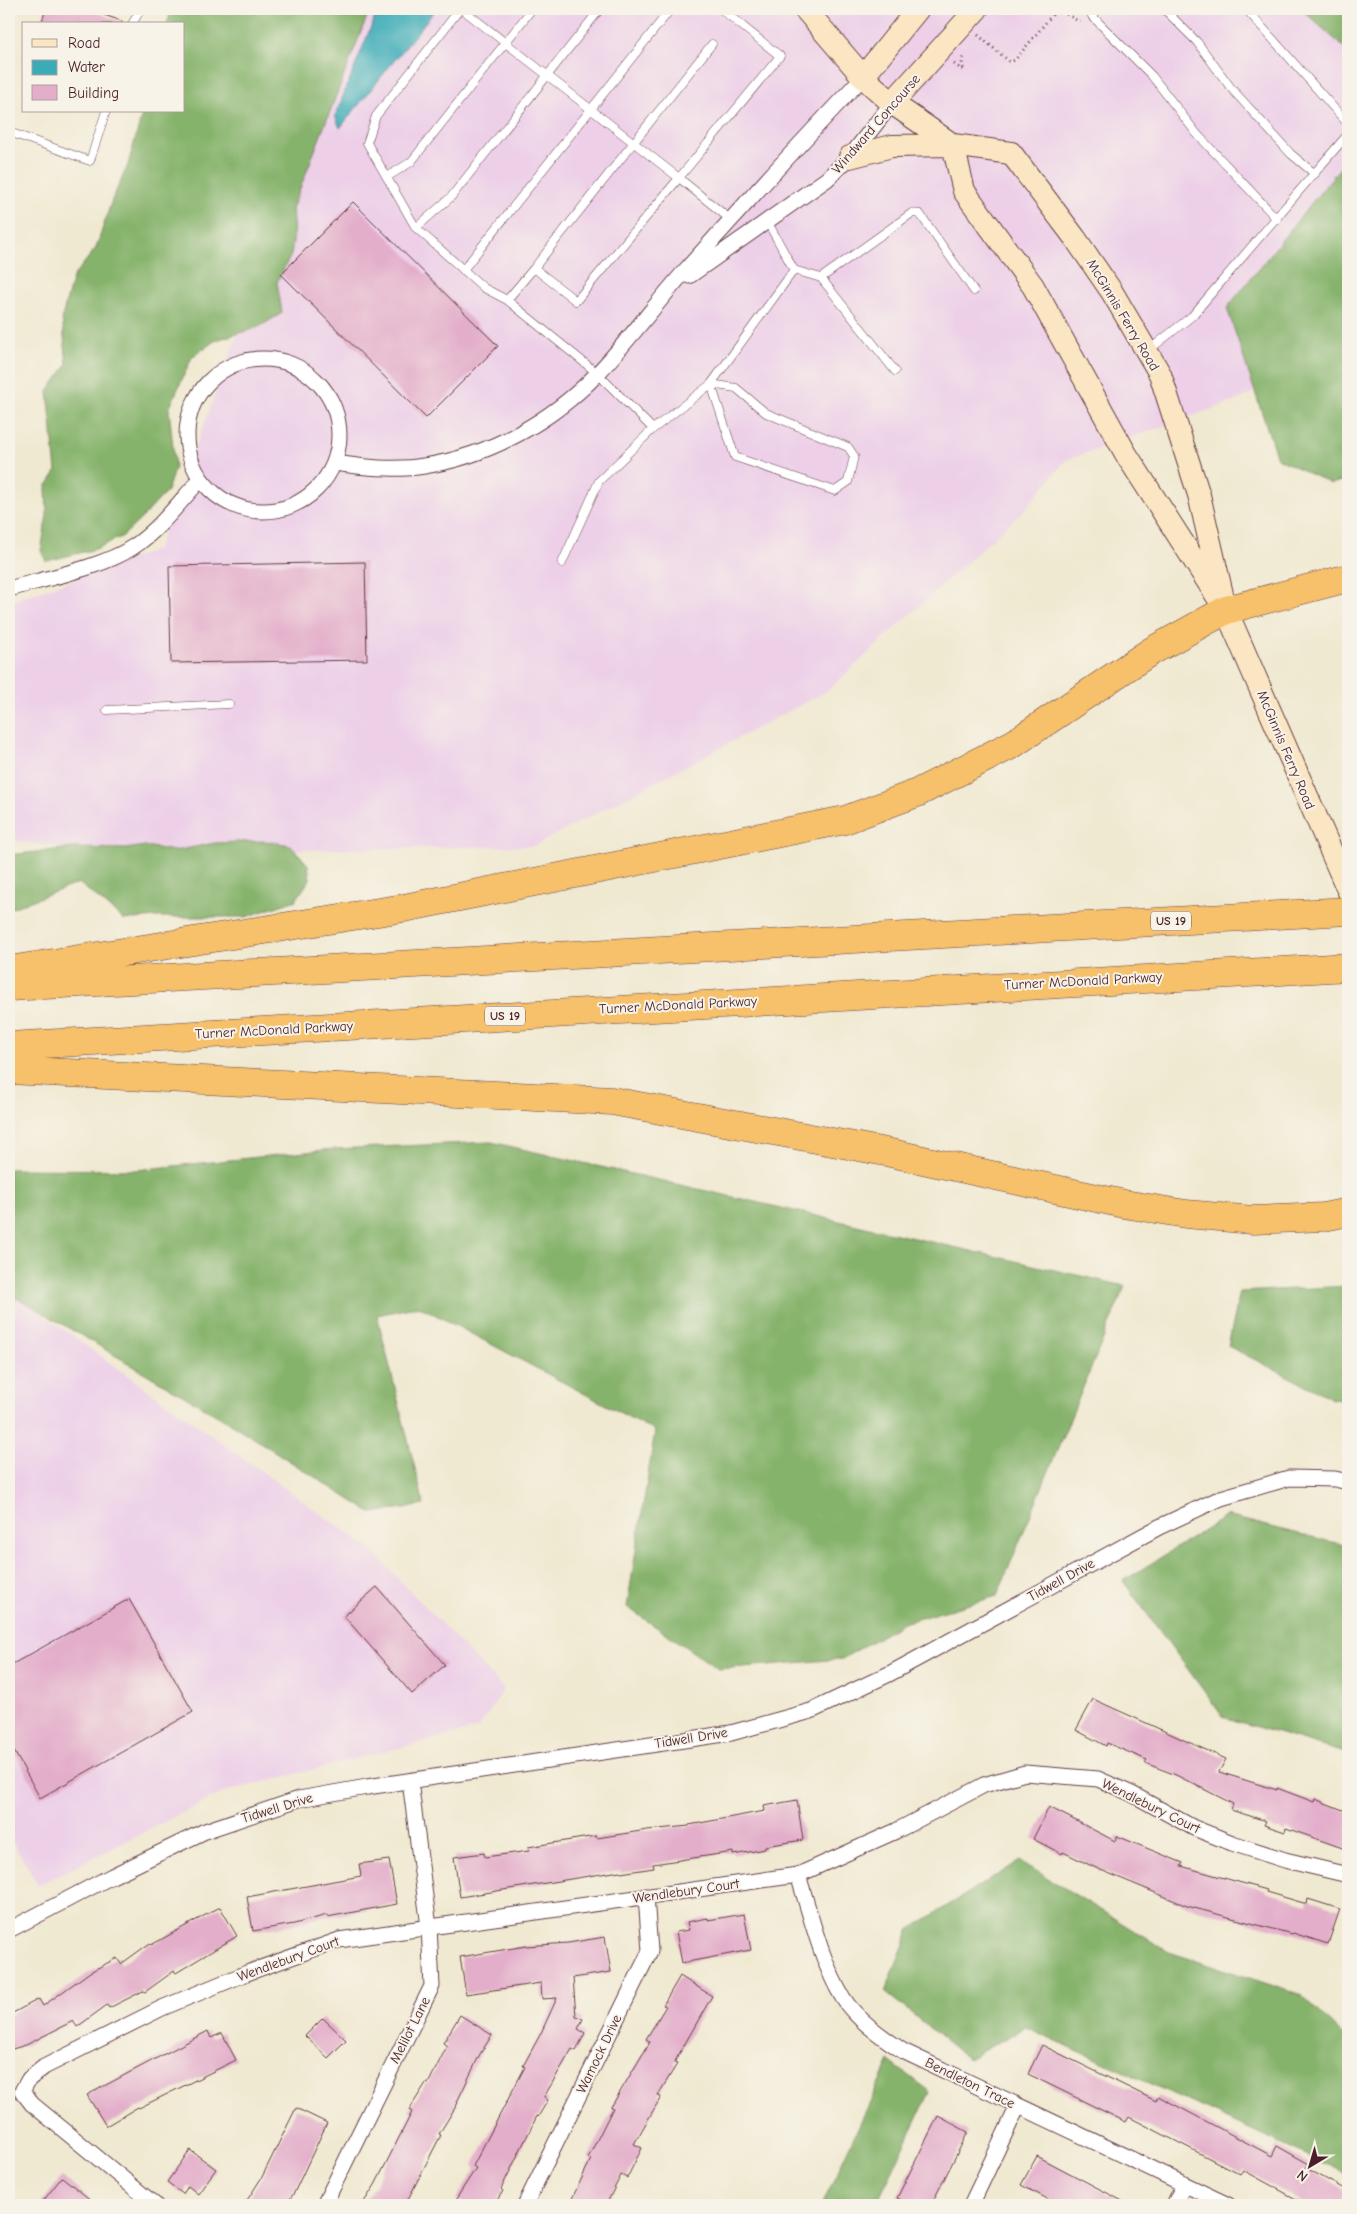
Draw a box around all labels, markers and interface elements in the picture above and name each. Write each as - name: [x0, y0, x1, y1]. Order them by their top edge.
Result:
- legend: [22, 22, 185, 112]
- text: Road: [68, 34, 100, 52]
- text: Water: [68, 58, 105, 76]
- street label: Windward Concourse: [828, 71, 924, 177]
- text: Building: [68, 84, 119, 102]
- street label: McGinnis Ferry Road: [1083, 256, 1163, 374]
- street label: McGinnis Ferry Road: [1253, 688, 1319, 812]
- road number: US 19: [1151, 911, 1191, 930]
- street label: Turner McDonald Parkway: [1004, 968, 1163, 994]
- street label: Turner McDonald Parkway: [599, 992, 758, 1018]
- road number: US 19: [485, 1006, 525, 1026]
- street label: Turner McDonald Parkway: [195, 1017, 354, 1043]
- street label: Tidwell Drive: [1025, 1555, 1097, 1605]
- street label: Tidwell Drive: [653, 1724, 729, 1752]
- street label: Wendlebury Court: [1099, 1775, 1204, 1838]
- street label: Tidwell Drive: [239, 1789, 315, 1827]
- street label: Wendlebury Court: [632, 1875, 741, 1907]
- street label: Wendlebury Court: [235, 1932, 342, 1985]
- street label: Melilot Lane: [386, 1994, 434, 2066]
- street label: Wamock Drive: [573, 2012, 625, 2096]
- street label: Bendleton Trace: [922, 2054, 1018, 2112]
- north arrow: [1284, 2142, 1334, 2192]
- text: N: [1293, 2166, 1311, 2185]

